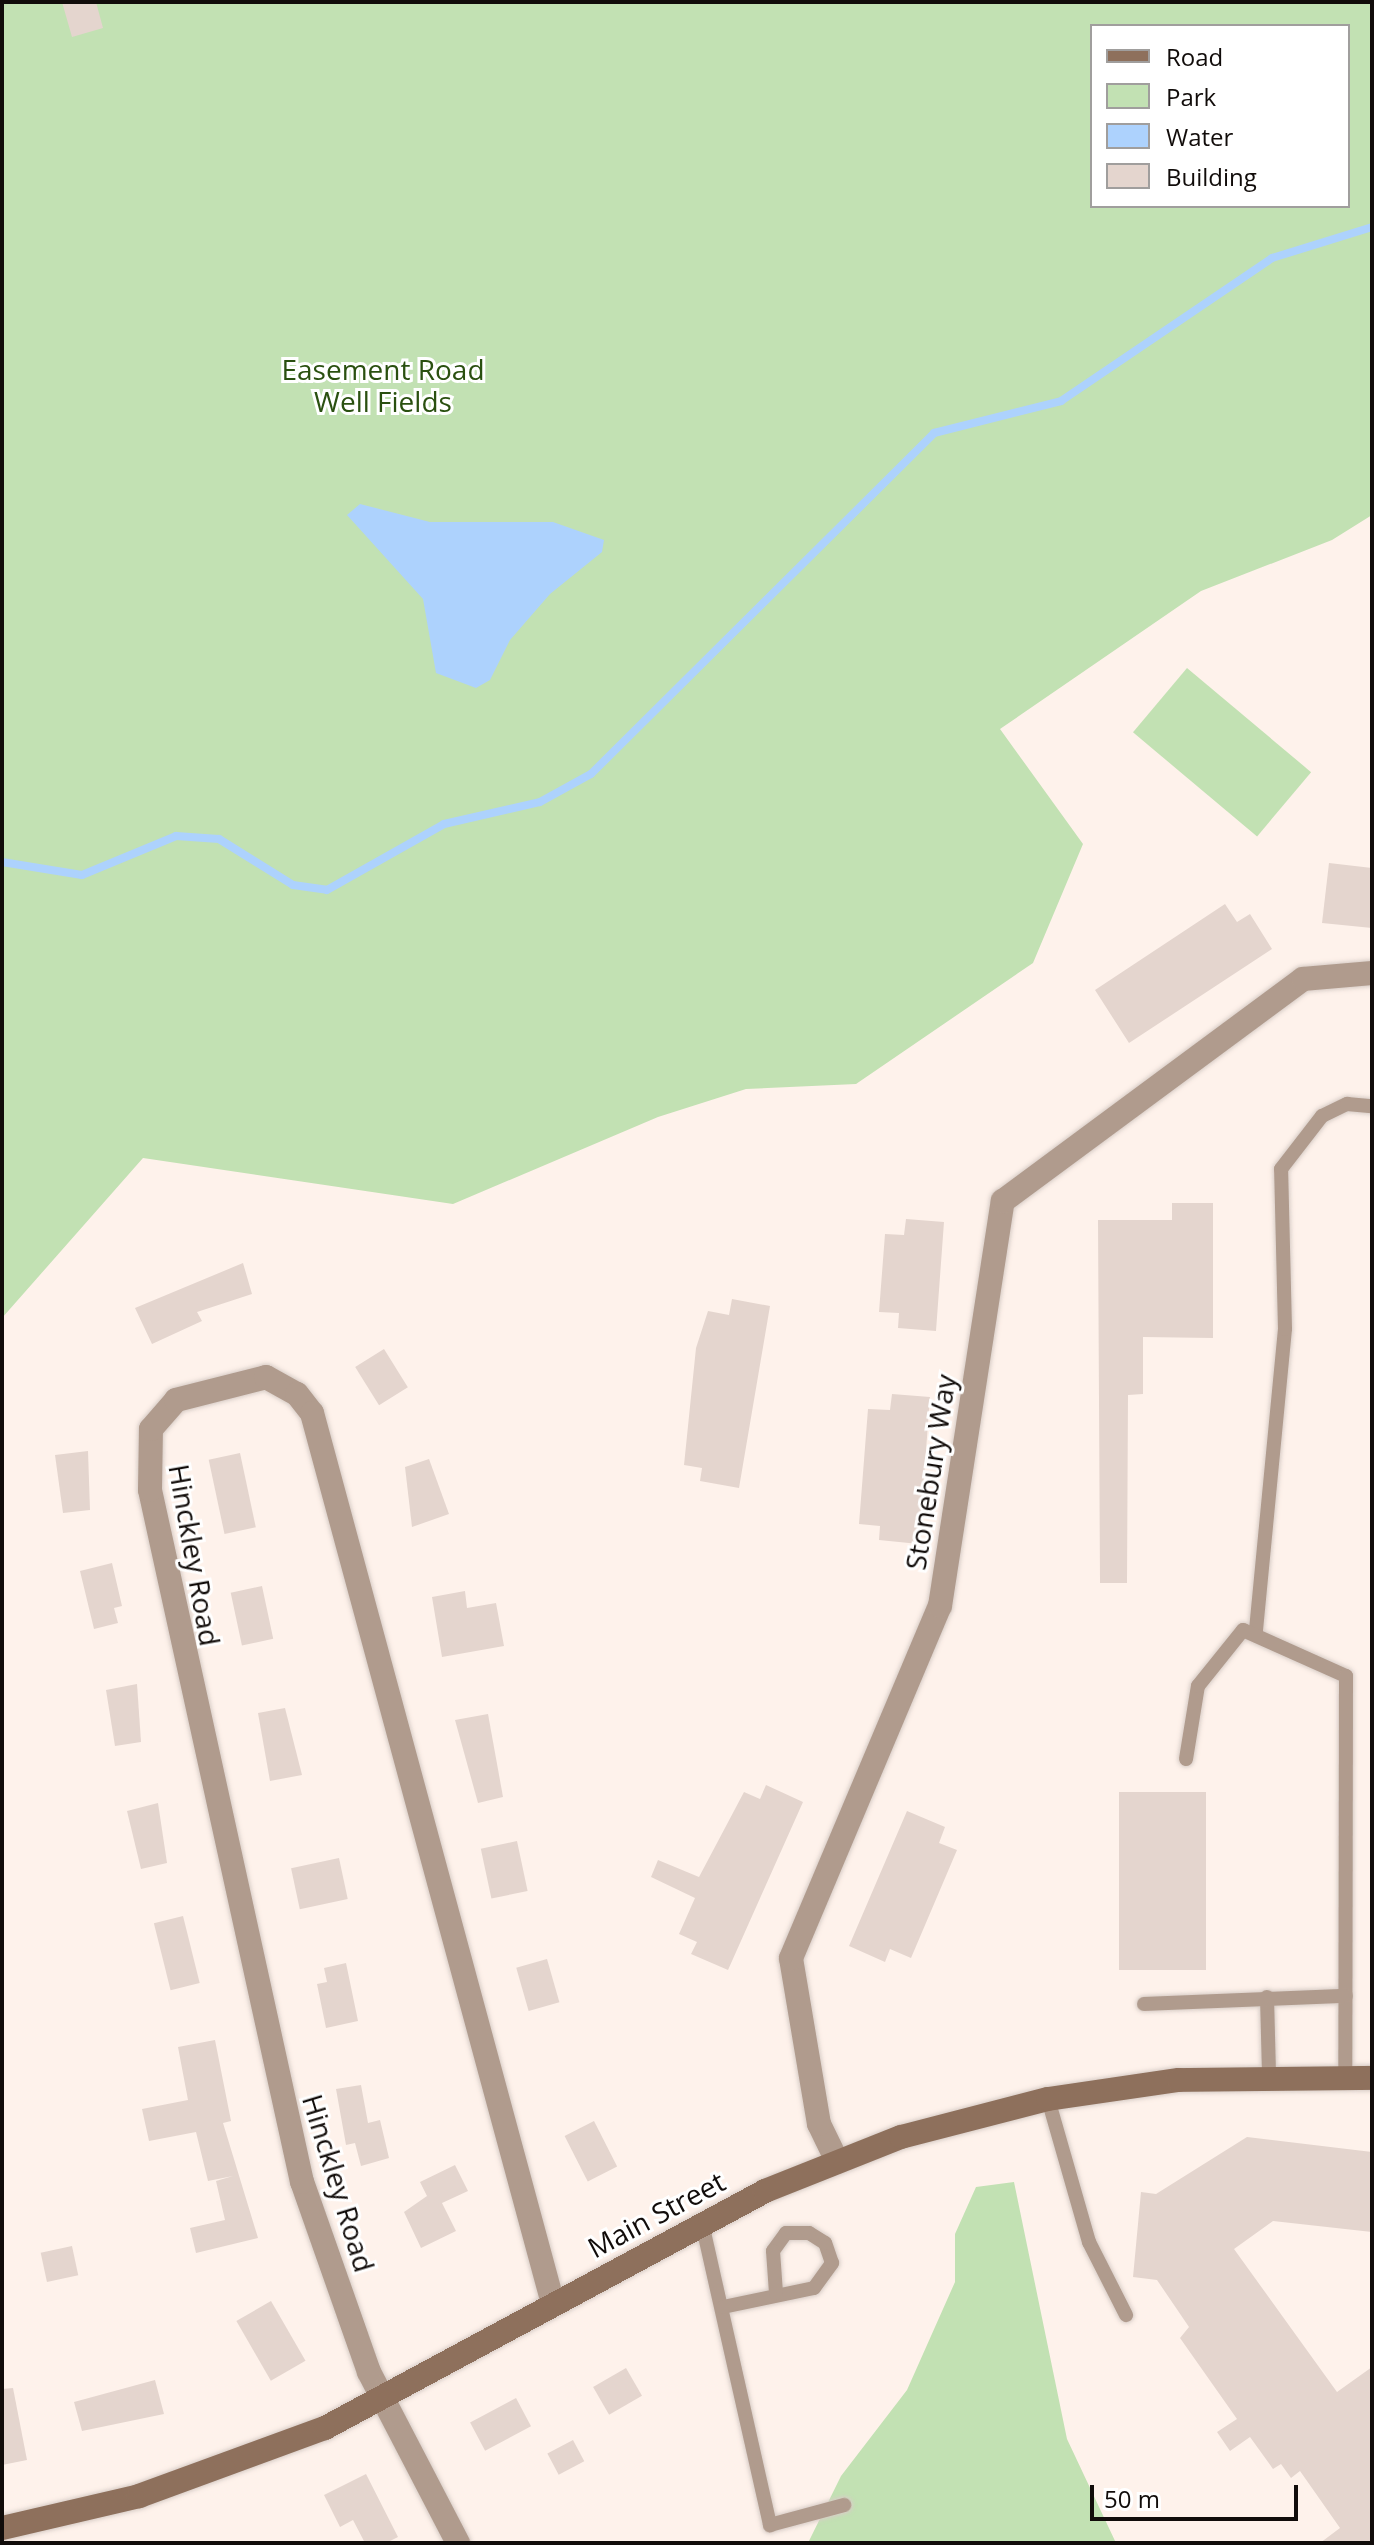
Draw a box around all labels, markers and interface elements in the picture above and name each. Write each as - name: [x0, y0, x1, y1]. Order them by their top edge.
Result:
- legend: [1090, 24, 1350, 208]
- text: Road: [1166, 40, 1223, 73]
- text: Park: [1166, 80, 1216, 113]
- text: Water: [1166, 120, 1233, 153]
- text: Building: [1166, 160, 1257, 193]
- park label: Easement Road Well Fields: [281, 352, 485, 418]
- street label: Stonebury Way: [898, 1372, 962, 1572]
- street label: Hinckley Road: [162, 1462, 228, 1648]
- street label: Hinckley Road: [296, 2090, 382, 2276]
- street label: Main Street: [582, 2164, 730, 2264]
- scale bar: [1094, 2469, 1302, 2519]
- text: 50 m: [1104, 2482, 1160, 2515]

